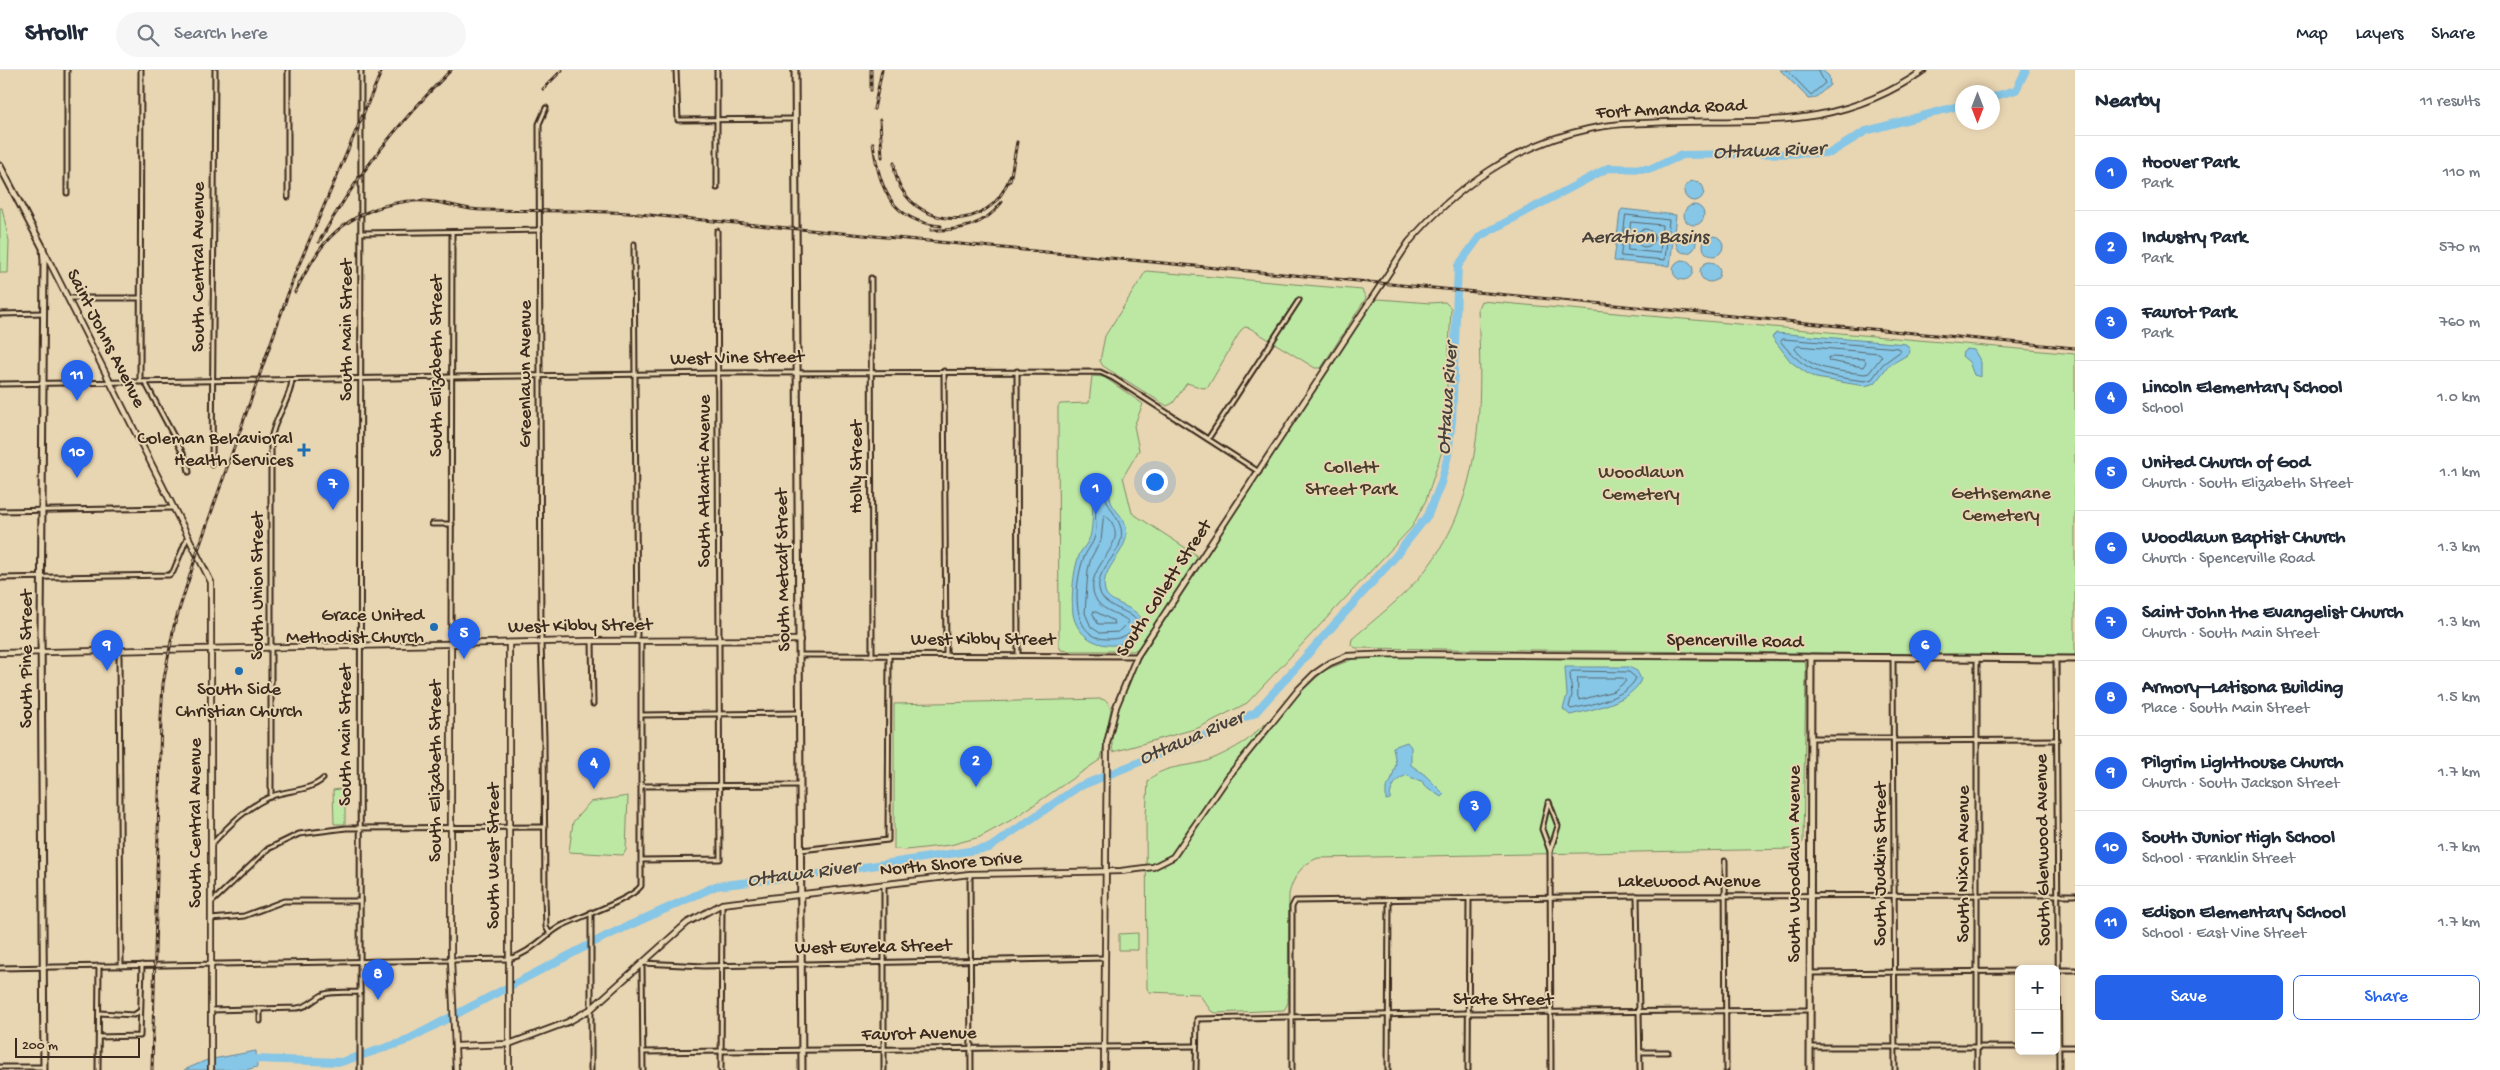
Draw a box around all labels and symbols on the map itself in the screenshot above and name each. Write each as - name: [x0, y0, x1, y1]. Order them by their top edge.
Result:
- north arrow: [1955, 85, 2000, 130]
- street label: Fort Amanda Road: [1594, 94, 1749, 125]
- water label: Ottawa River: [1713, 138, 1829, 165]
- street label: South Central Avenue: [188, 182, 211, 352]
- water label: Aeration Basins: [1581, 227, 1710, 250]
- street label: South Main Street: [336, 257, 359, 401]
- street label: Saint Johns Avenue: [60, 266, 150, 412]
- street label: South Elizabeth Street: [426, 273, 449, 457]
- street label: Greenlawn Avenue: [515, 300, 538, 448]
- water label: Ottawa River: [1434, 339, 1465, 456]
- street label: West Vine Street: [670, 346, 806, 372]
- pin: 11: [61, 360, 93, 401]
- street label: South Atlantic Avenue: [694, 394, 717, 567]
- street label: Holly Street: [846, 418, 869, 514]
- place label: Coleman Behavioral Health Services: [137, 428, 294, 473]
- pin: 10: [61, 437, 93, 478]
- marker: Coleman Behavioral Health Services: [297, 443, 311, 457]
- park label: Collett Street Park: [1305, 457, 1398, 502]
- park label: Woodlawn Cemetery: [1598, 462, 1684, 507]
- pin: 7: [317, 469, 349, 510]
- your location: [1142, 469, 1168, 495]
- pin: 1: [1080, 473, 1112, 514]
- park label: Gethsemane Cemetery: [1951, 483, 2051, 528]
- street label: South Metcalf Street: [771, 486, 797, 652]
- street label: South Union Street: [247, 510, 270, 660]
- street label: South Collett Street: [1112, 514, 1219, 662]
- street label: South Pine Street: [16, 587, 39, 728]
- place label: Grace United Methodist Church: [286, 605, 426, 650]
- street label: West Kibby Street: [508, 614, 655, 640]
- pin: 5: [448, 618, 480, 659]
- marker: Grace United Methodist Church: [428, 621, 440, 633]
- street label: West Kibby Street: [911, 629, 1057, 652]
- street label: Spencerville Road: [1666, 629, 1805, 655]
- pin: 9: [91, 630, 123, 671]
- pin: 6: [1909, 630, 1941, 671]
- street label: South Main Street: [335, 662, 358, 806]
- marker: South Side Christian Church: [233, 665, 245, 677]
- street label: South Elizabeth Street: [425, 678, 448, 862]
- place label: South Side Christian Church: [175, 679, 303, 724]
- water label: Ottawa River: [1136, 705, 1252, 771]
- street label: South Central Avenue: [185, 738, 208, 908]
- pin: 2: [960, 746, 992, 787]
- pin: 4: [578, 748, 610, 789]
- street label: South Glenwood Avenue: [2031, 753, 2057, 946]
- street label: South Woodlawn Avenue: [1784, 765, 1807, 963]
- street label: South Judkins Street: [1870, 780, 1893, 946]
- street label: South West Street: [483, 781, 506, 929]
- street label: South Nixon Avenue: [1953, 785, 1976, 943]
- pin: 3: [1459, 791, 1491, 832]
- street label: North Shore Drive: [879, 847, 1023, 883]
- water label: Ottawa River: [746, 856, 864, 893]
- street label: Lakewood Avenue: [1617, 871, 1761, 894]
- street label: West Eureka Street: [794, 935, 954, 961]
- pin: 8: [362, 959, 394, 1000]
- street label: State Street: [1453, 989, 1555, 1012]
- street label: Faurot Avenue: [860, 1022, 977, 1048]
- scale bar: [15, 1035, 140, 1058]

